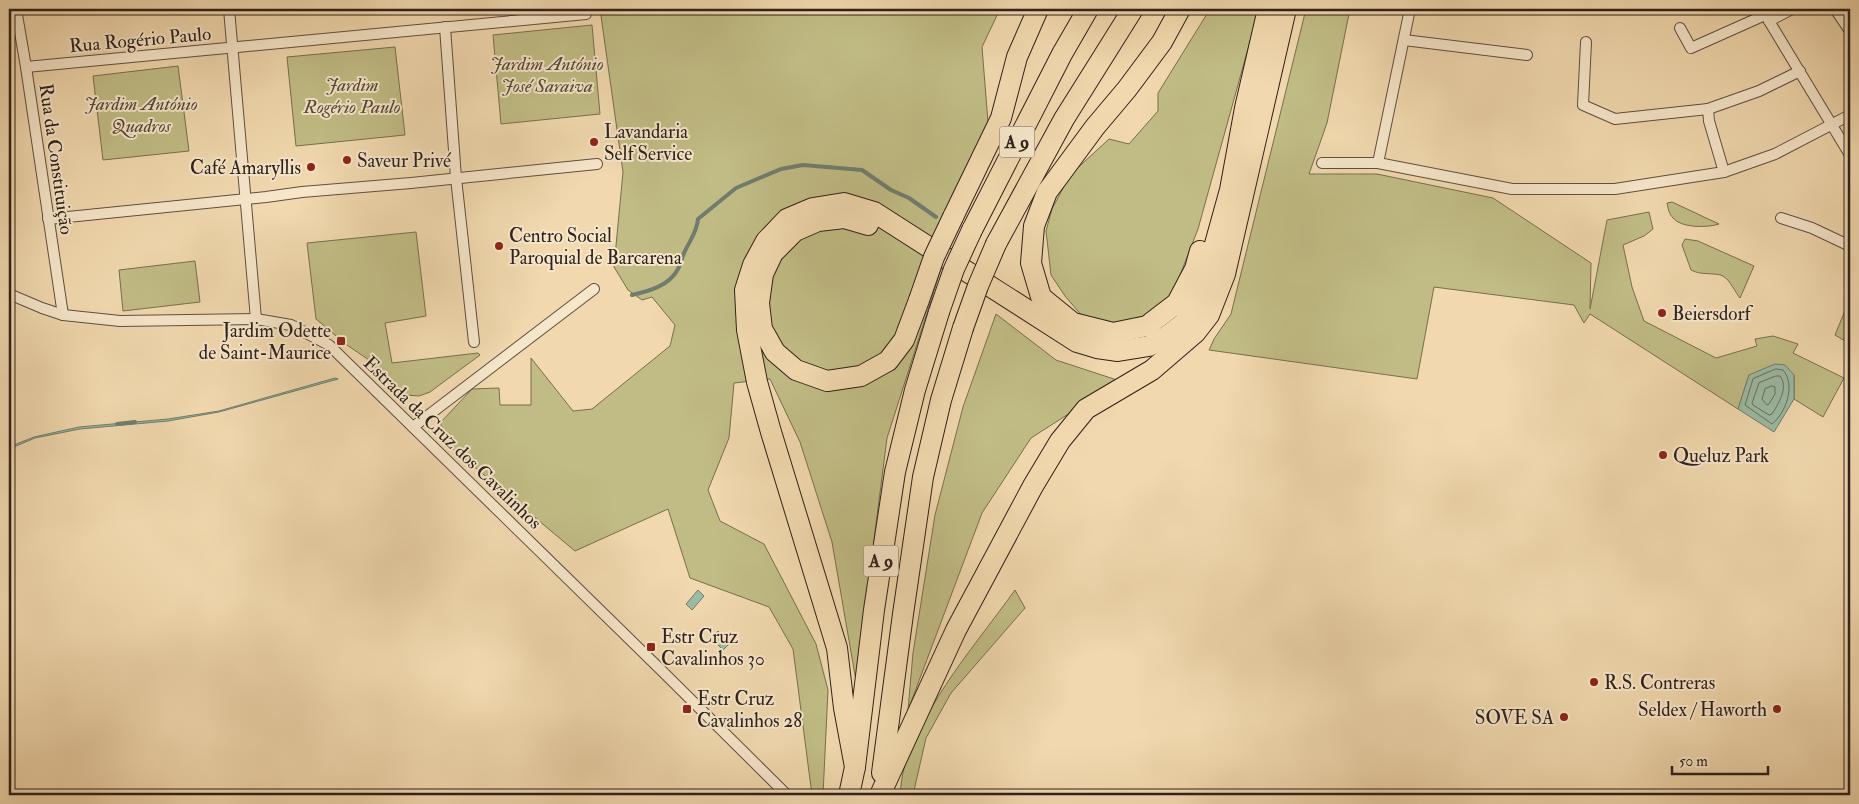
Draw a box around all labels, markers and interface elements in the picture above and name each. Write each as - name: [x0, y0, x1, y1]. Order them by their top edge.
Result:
- street label: Rua Rogério Paulo: [68, 22, 212, 58]
- park label: Jardim António José Saraiva: [490, 52, 604, 98]
- park label: Jardim Rogério Paulo: [303, 73, 401, 119]
- street label: Rua da Constituição: [34, 82, 78, 236]
- park label: Jardim António Quadros: [84, 92, 198, 138]
- place label: Lavandaria Self Service: [604, 120, 692, 166]
- road number: A 9: [1000, 126, 1034, 158]
- marker: Lavandaria Self Service: [588, 136, 600, 148]
- place label: Saveur Privé: [357, 149, 451, 173]
- marker: Saveur Privé: [341, 154, 353, 166]
- place label: Café Amaryllis: [190, 156, 301, 180]
- marker: Café Amaryllis: [305, 161, 317, 173]
- place label: Centro Social Paroquial de Barcarena: [509, 224, 682, 270]
- marker: Centro Social Paroquial de Barcarena: [493, 240, 505, 252]
- place label: Beiersdorf: [1672, 302, 1753, 326]
- marker: Beiersdorf: [1656, 307, 1668, 319]
- place label: Jardim Odette de Saint-Maurice: [199, 319, 331, 365]
- marker: Jardim Odette de Saint-Maurice: [335, 335, 347, 347]
- street label: Estrada da Cruz dos Cavalinhos: [358, 351, 547, 534]
- place label: Queluz Park: [1673, 444, 1769, 468]
- marker: Queluz Park: [1657, 449, 1669, 461]
- road number: A 9: [864, 546, 898, 576]
- place label: Estr Cruz Cavalinhos 30: [661, 625, 765, 671]
- marker: Estr Cruz Cavalinhos 30: [645, 641, 657, 653]
- place label: R.S. Contreras: [1604, 671, 1715, 695]
- marker: R.S. Contreras: [1588, 676, 1600, 688]
- place label: Estr Cruz Cavalinhos 28: [697, 687, 802, 733]
- place label: Seldex / Haworth: [1638, 698, 1767, 722]
- marker: Estr Cruz Cavalinhos 28: [681, 703, 693, 715]
- marker: Seldex / Haworth: [1771, 703, 1783, 715]
- place label: SOVE SA: [1475, 706, 1554, 730]
- marker: SOVE SA: [1558, 711, 1570, 723]
- scale bar: [1672, 744, 1768, 776]
- text: 50 m: [1679, 752, 1708, 771]

